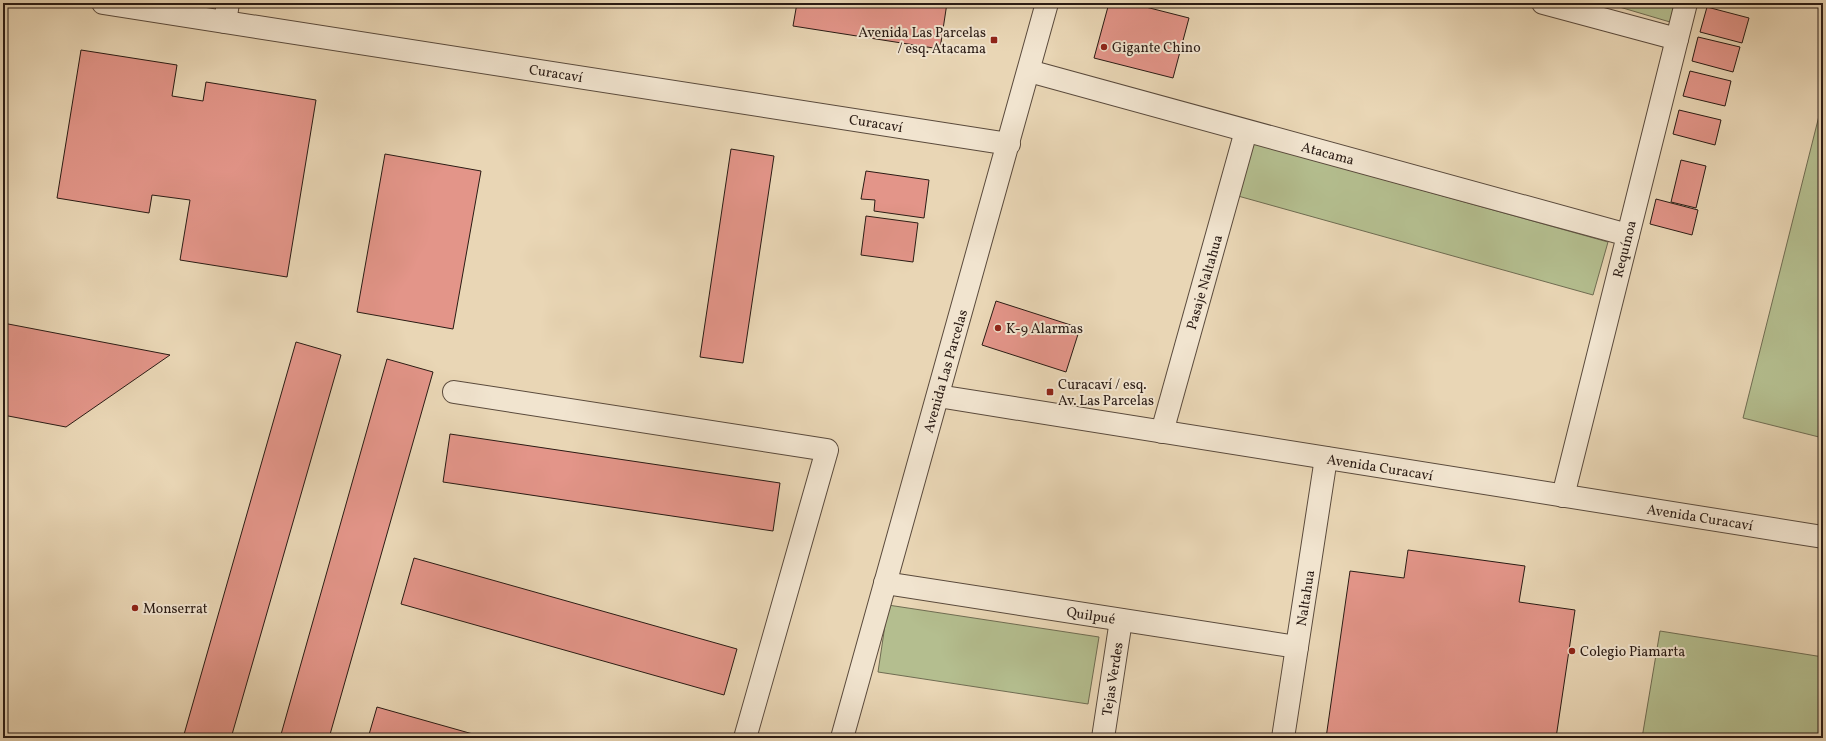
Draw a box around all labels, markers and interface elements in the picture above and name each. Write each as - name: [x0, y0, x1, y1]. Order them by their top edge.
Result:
- place label: Avenida Las Parcelas / esq. Atacama: [858, 24, 986, 59]
- marker: Avenida Las Parcelas / esq. Atacama: [989, 35, 999, 45]
- place label: Gigante Chino: [1112, 39, 1201, 58]
- marker: Gigante Chino: [1099, 42, 1109, 52]
- street label: Curacaví: [527, 61, 585, 88]
- street label: Curacaví: [847, 111, 905, 138]
- street label: Atacama: [1299, 138, 1356, 171]
- street label: Requínoa: [1609, 219, 1642, 280]
- street label: Pasaje Naltahua: [1183, 233, 1228, 332]
- street label: Avenida Las Parcelas: [920, 307, 973, 435]
- place label: K-9 Alarmas: [1006, 320, 1083, 339]
- marker: K-9 Alarmas: [993, 323, 1003, 333]
- place label: Curacaví / esq. Av. Las Parcelas: [1058, 376, 1154, 411]
- marker: Curacaví / esq. Av. Las Parcelas: [1045, 387, 1055, 397]
- street label: Avenida Curacaví: [1325, 451, 1435, 486]
- street label: Avenida Curacaví: [1645, 501, 1755, 536]
- street label: Naltahua: [1293, 569, 1320, 628]
- place label: Monserrat: [143, 600, 208, 619]
- marker: Monserrat: [130, 603, 140, 613]
- street label: Quilpué: [1065, 603, 1117, 630]
- street label: Tejas Verdes: [1098, 641, 1129, 717]
- place label: Colegio Piamarta: [1580, 643, 1685, 662]
- marker: Colegio Piamarta: [1567, 646, 1577, 656]

